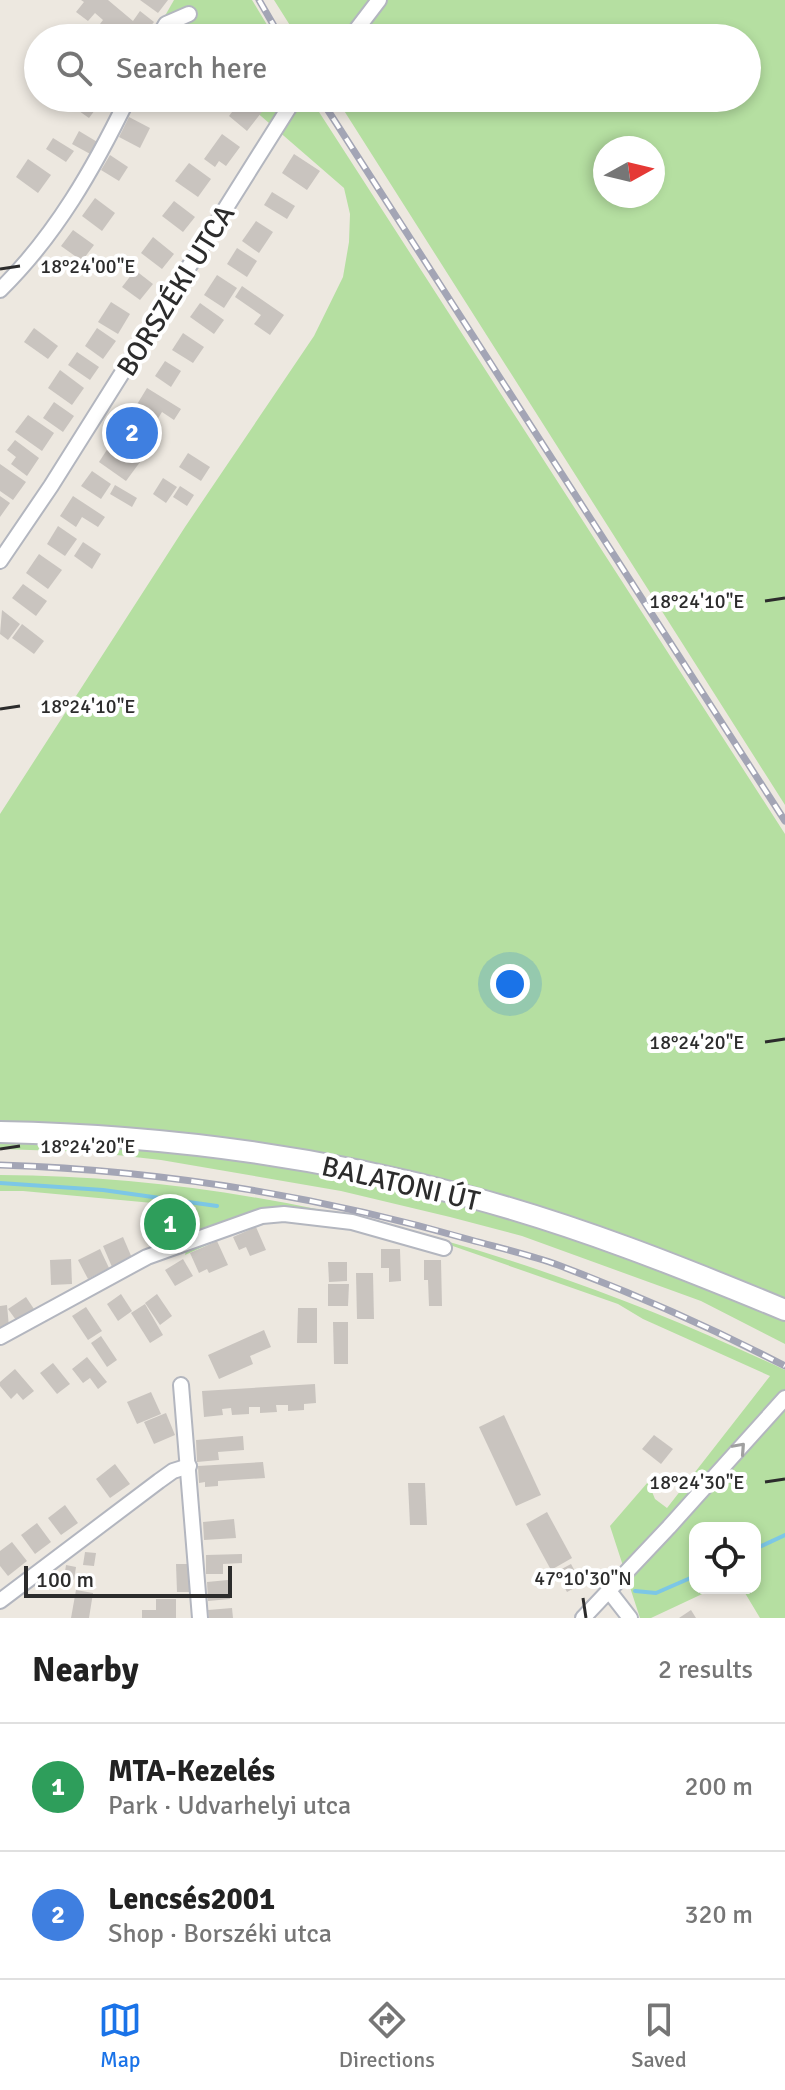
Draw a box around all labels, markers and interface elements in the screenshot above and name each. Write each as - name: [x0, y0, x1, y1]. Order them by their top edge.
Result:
- search box: [24, 24, 761, 112]
- icon: search: [52, 46, 96, 90]
- text: Search here: [116, 50, 267, 87]
- north arrow: [593, 136, 665, 208]
- street label: BORSZÉKI UTCA: [110, 199, 242, 382]
- text: 18°24'00"E: [40, 254, 136, 279]
- pin: 2: [106, 403, 158, 463]
- text: 18°24'10"E: [649, 589, 745, 614]
- text: 18°24'10"E: [40, 694, 136, 719]
- your location: [490, 964, 530, 1004]
- text: 18°24'20"E: [649, 1030, 745, 1055]
- text: 18°24'20"E: [40, 1134, 136, 1159]
- street label: BALATONI ÚT: [318, 1149, 483, 1219]
- pin: 1: [144, 1194, 196, 1254]
- one-way arrow: [730, 1443, 745, 1458]
- text: 18°24'30"E: [649, 1470, 745, 1495]
- map controls: [689, 1522, 761, 1594]
- button: locate: [689, 1522, 761, 1594]
- scale bar: [24, 1562, 232, 1598]
- text: 100 m: [36, 1566, 94, 1593]
- text: 47°10'30"N: [534, 1566, 632, 1591]
- text: Nearby: [32, 1649, 139, 1691]
- text: 2 results: [658, 1654, 753, 1686]
- text: MTA-Kezelés: [108, 1753, 275, 1790]
- text: 1: [51, 1771, 65, 1803]
- text: 200 m: [684, 1771, 753, 1803]
- text: Park · Udvarhelyi utca: [108, 1790, 351, 1822]
- text: Lencsés2001: [108, 1881, 275, 1918]
- text: 2: [51, 1899, 65, 1931]
- text: 320 m: [684, 1899, 753, 1931]
- text: Shop · Borszéki utca: [108, 1918, 332, 1950]
- tab: Map: [98, 1998, 142, 2073]
- tab: Directions: [339, 1998, 435, 2073]
- tab: Saved: [631, 1998, 687, 2073]

